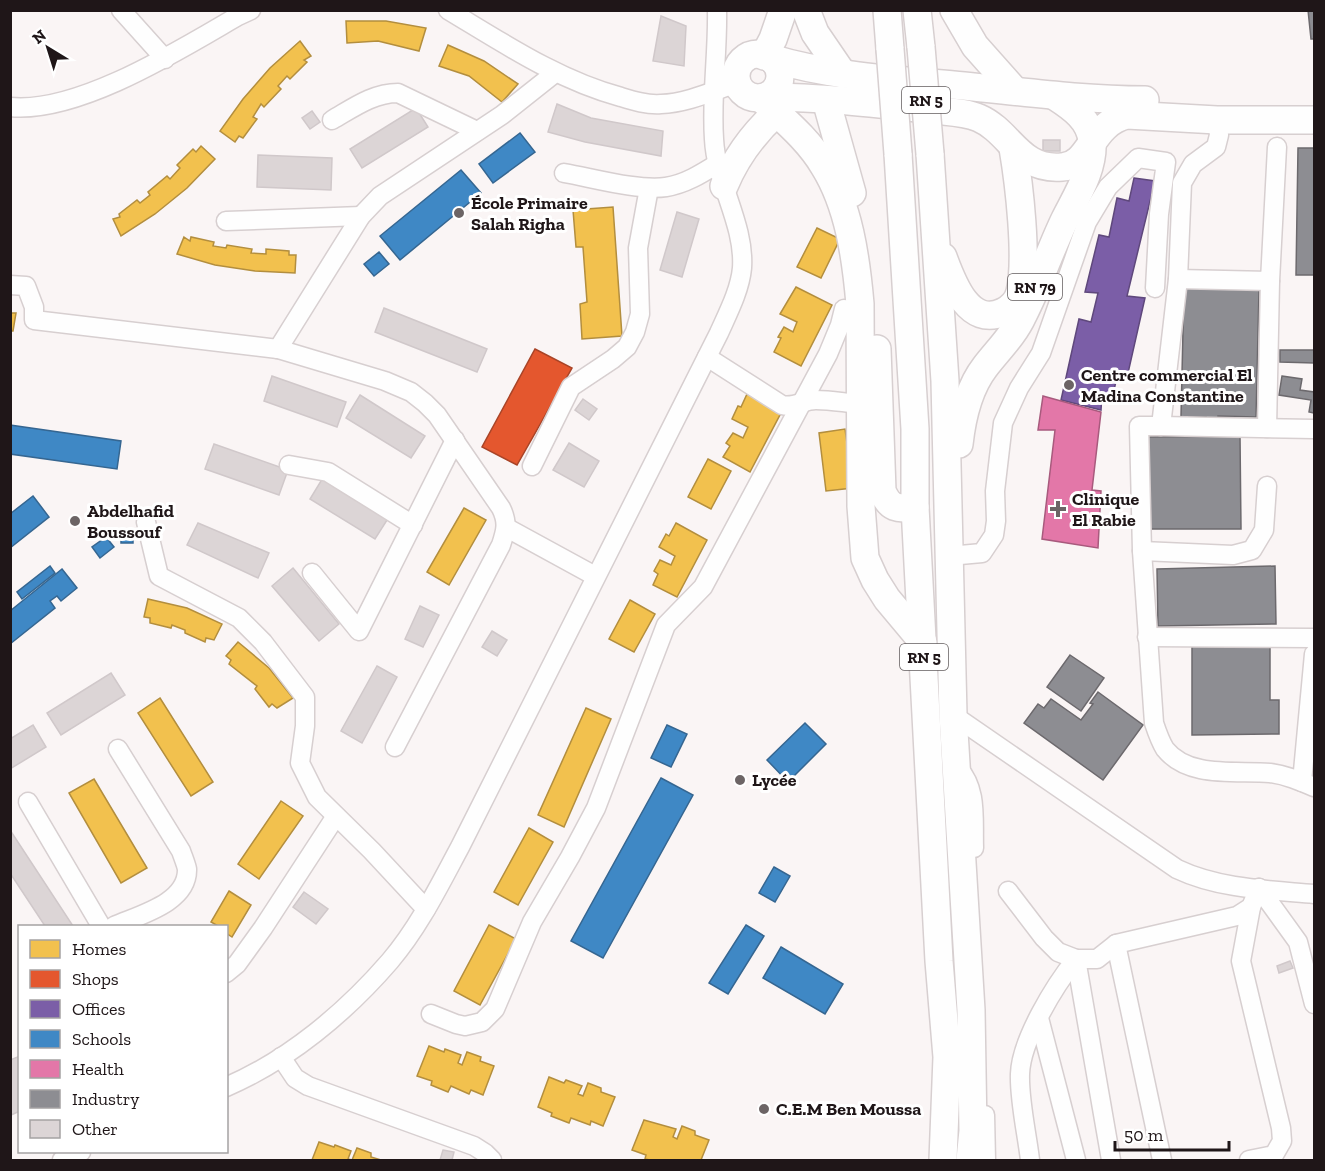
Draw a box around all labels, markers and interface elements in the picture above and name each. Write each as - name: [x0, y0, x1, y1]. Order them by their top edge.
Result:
- north arrow: [18, 18, 78, 78]
- text: N: [28, 25, 50, 48]
- road number: RN 5: [902, 87, 950, 113]
- place label: École Primaire Salah Righa: [471, 192, 588, 235]
- marker: École Primaire Salah Righa: [452, 206, 466, 220]
- road number: RN 79: [1008, 274, 1062, 300]
- place label: Centre commercial El Madina Constantine: [1081, 364, 1252, 407]
- marker: Centre commercial El Madina Constantine: [1062, 378, 1076, 392]
- place label: Clinique El Rabie: [1072, 488, 1140, 531]
- place label: Abdelhafid Boussouf: [87, 500, 175, 543]
- marker: Clinique El Rabie: [1049, 500, 1067, 518]
- marker: Abdelhafid Boussouf: [68, 514, 82, 528]
- road number: RN 5: [900, 644, 948, 670]
- place label: Lycée: [752, 769, 797, 791]
- marker: Lycée: [733, 773, 747, 787]
- legend: [18, 925, 228, 1153]
- text: Homes: [72, 938, 126, 960]
- text: Shops: [72, 968, 119, 990]
- text: Offices: [72, 998, 125, 1020]
- text: Schools: [72, 1028, 131, 1050]
- text: Health: [72, 1058, 124, 1080]
- text: Industry: [72, 1088, 140, 1110]
- place label: C.E.M Ben Moussa: [776, 1098, 921, 1120]
- marker: C.E.M Ben Moussa: [757, 1102, 771, 1116]
- scale bar: [1115, 1114, 1229, 1152]
- text: Other: [72, 1118, 118, 1140]
- text: 50 m: [1124, 1124, 1164, 1146]

